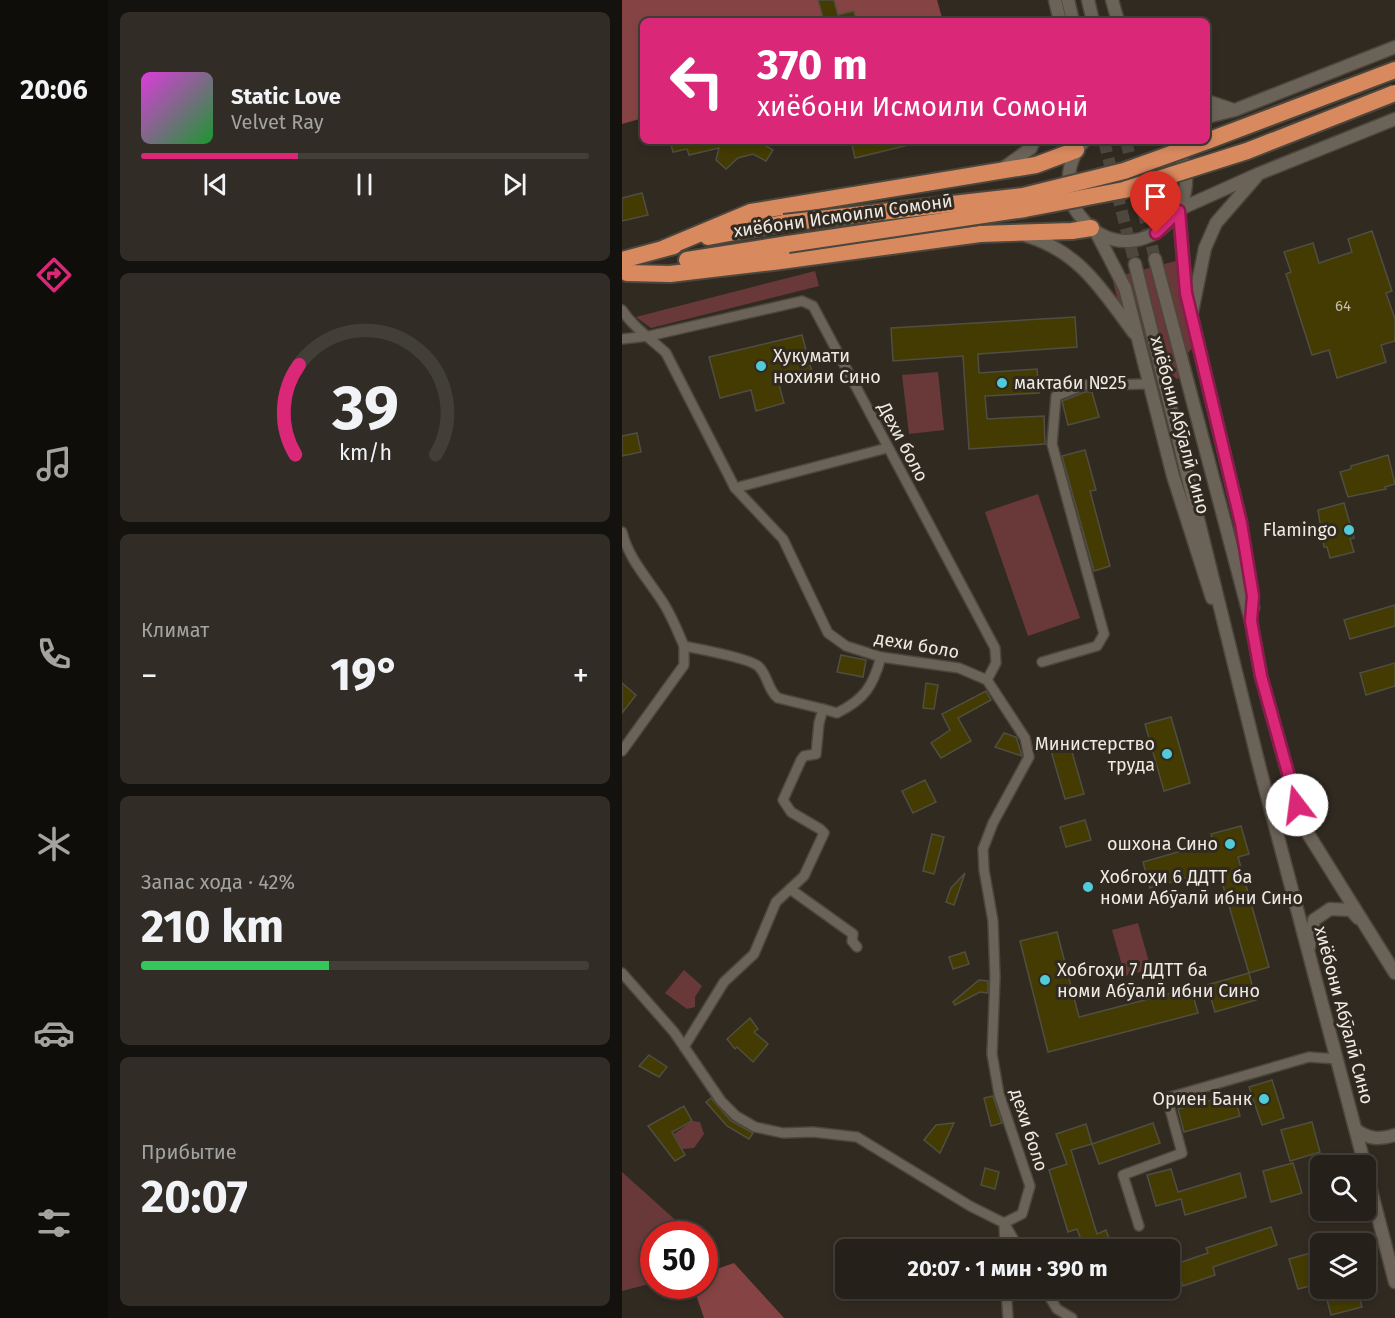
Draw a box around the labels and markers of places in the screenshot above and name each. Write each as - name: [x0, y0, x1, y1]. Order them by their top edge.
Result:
- pin: [1130, 171, 1181, 233]
- place label: Хукумати нохияи Сино: [773, 345, 881, 388]
- marker: Хукумати нохияи Сино: [754, 359, 768, 373]
- place label: мактаби №25: [1014, 372, 1127, 394]
- marker: мактаби №25: [995, 376, 1009, 390]
- place label: Flamingo: [1263, 519, 1337, 541]
- marker: Flamingo: [1342, 523, 1356, 537]
- place label: Министерство труда: [1035, 733, 1155, 776]
- marker: Министерство труда: [1160, 747, 1174, 761]
- place label: ошхона Сино: [1107, 833, 1218, 855]
- marker: ошхона Сино: [1223, 837, 1237, 851]
- place label: Хобгоҳи 6 ДДТТ ба номи Абӯалӣ ибни Сино: [1100, 866, 1303, 909]
- marker: Хобгоҳи 6 ДДТТ ба номи Абӯалӣ ибни Сино: [1081, 880, 1095, 894]
- place label: Хобгоҳи 7 ДДТТ ба номи Абӯалӣ ибни Сино: [1057, 959, 1260, 1002]
- marker: Хобгоҳи 7 ДДТТ ба номи Абӯалӣ ибни Сино: [1038, 973, 1052, 987]
- place label: Ориен Банк: [1153, 1088, 1253, 1110]
- marker: Ориен Банк: [1257, 1092, 1271, 1106]

